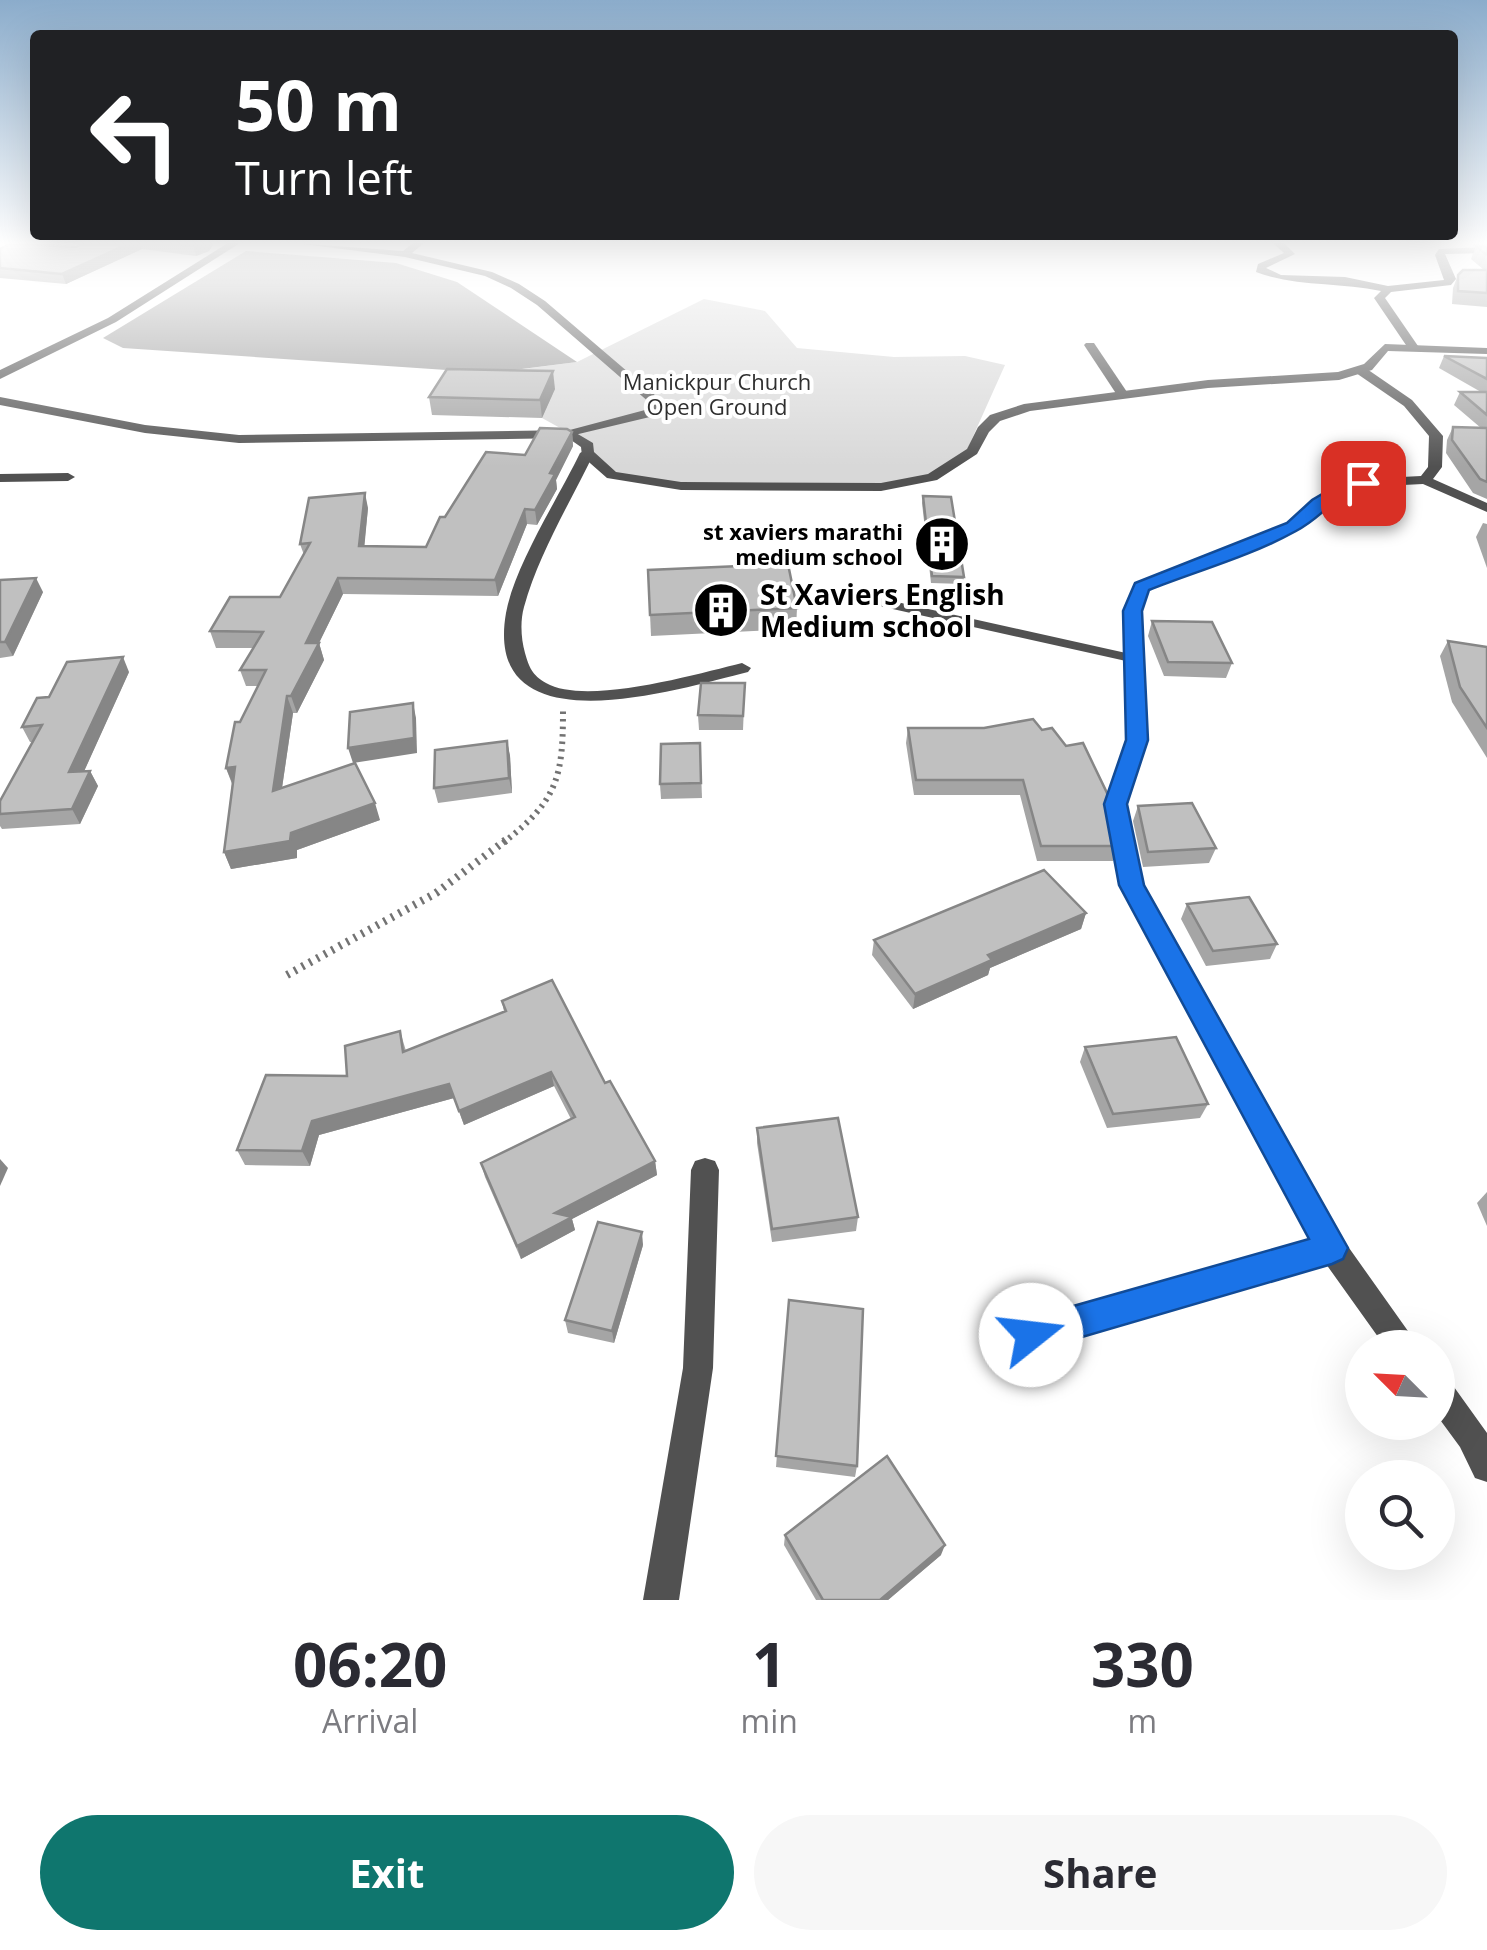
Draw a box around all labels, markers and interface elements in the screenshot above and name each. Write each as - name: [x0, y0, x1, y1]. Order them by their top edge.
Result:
- text: 50 m: [235, 56, 402, 152]
- icon: left: [70, 70, 200, 200]
- text: Turn left: [235, 147, 413, 208]
- park label: Manickpur Church Open Ground: [623, 366, 811, 421]
- pin: [1321, 441, 1406, 526]
- icon: arrive: [1336, 456, 1391, 511]
- building icon: st xaviers marathi medium school: [912, 514, 972, 574]
- place label: st xaviers marathi medium school: [703, 516, 903, 571]
- place label: St Xaviers English Medium school: [760, 575, 1005, 645]
- building icon: St Xaviers English Medium school: [691, 580, 751, 640]
- position arrow: [979, 1283, 1083, 1387]
- north arrow: [1345, 1330, 1455, 1440]
- map controls: [1345, 1330, 1455, 1570]
- button: search: [1345, 1460, 1455, 1570]
- text: 06:20: [293, 1623, 447, 1705]
- text: 1: [752, 1623, 786, 1705]
- text: 330: [1091, 1623, 1194, 1705]
- text: Arrival: [322, 1699, 418, 1742]
- text: min: [741, 1699, 798, 1742]
- text: m: [1128, 1699, 1157, 1742]
- button: Exit: [40, 1815, 734, 1930]
- button: Share: [754, 1815, 1447, 1930]

